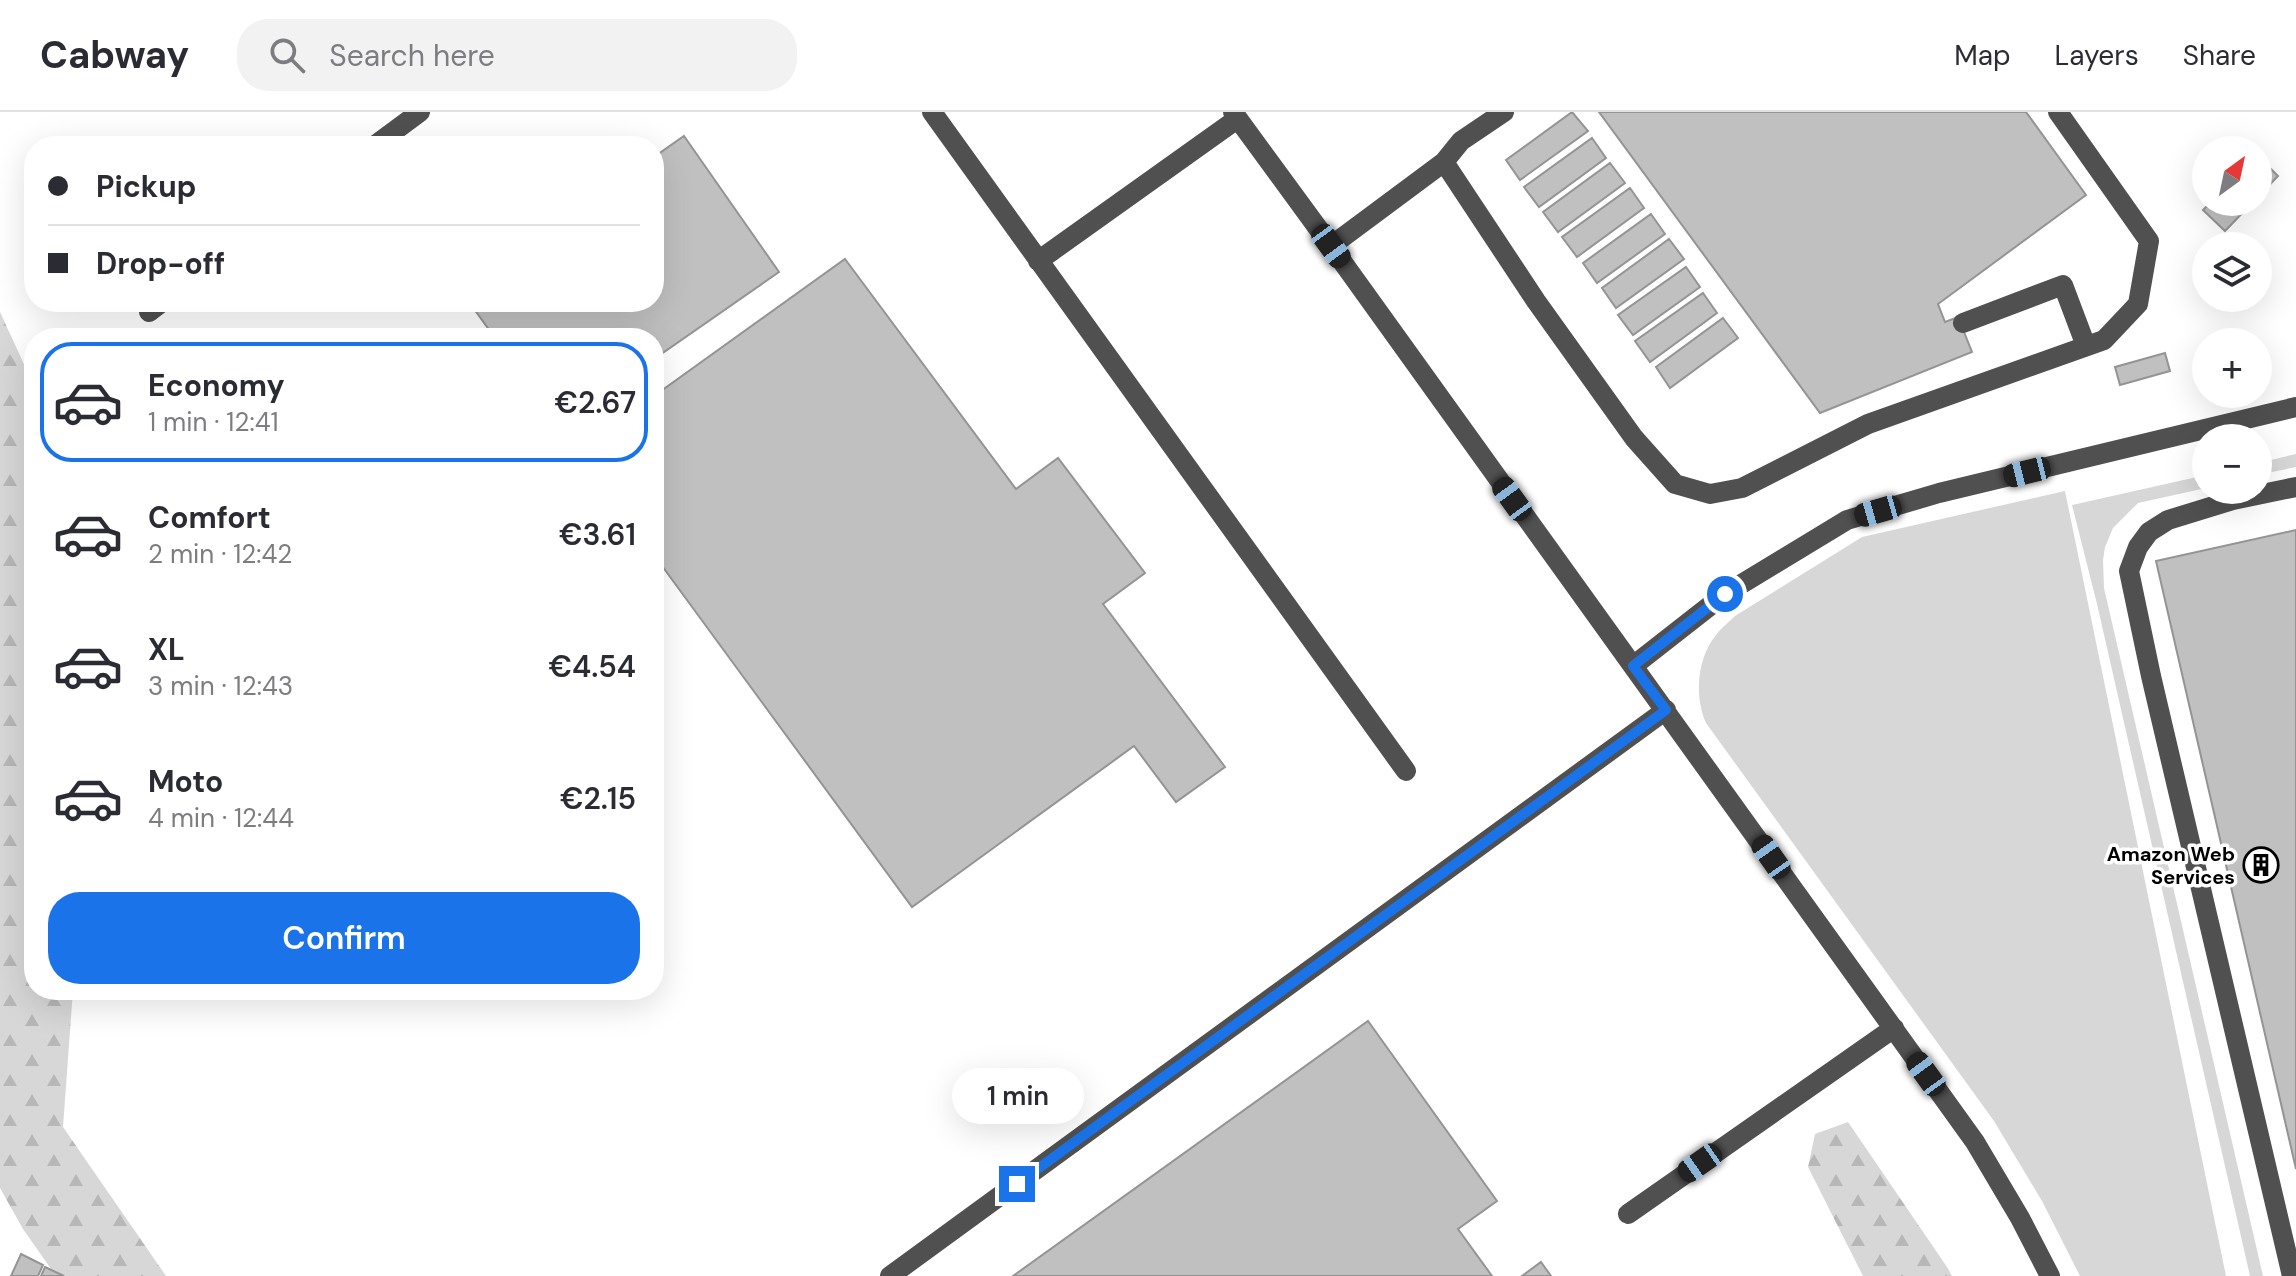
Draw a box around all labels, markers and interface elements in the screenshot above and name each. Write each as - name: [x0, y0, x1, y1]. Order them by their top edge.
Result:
- search box: [237, 19, 797, 91]
- text: Cabway: [40, 30, 189, 80]
- icon: search: [265, 33, 309, 77]
- text: Search here: [329, 36, 495, 75]
- text: Map: [1954, 37, 2011, 74]
- text: Layers: [2055, 37, 2139, 74]
- text: Share: [2183, 37, 2256, 74]
- north arrow: [2192, 136, 2272, 216]
- map controls: [2192, 136, 2272, 504]
- text: Pickup: [96, 167, 196, 206]
- car: [1307, 220, 1355, 272]
- button: layers: [2192, 232, 2272, 312]
- text: Drop-off: [96, 244, 225, 283]
- button: +: [2192, 328, 2272, 408]
- icon: car: [52, 366, 124, 438]
- text: Economy: [148, 366, 285, 405]
- text: €2.67: [554, 383, 636, 422]
- text: 1 min · 12:41: [148, 405, 279, 439]
- button: −: [2192, 424, 2272, 504]
- car: [2001, 455, 2053, 489]
- car: [1488, 473, 1536, 525]
- car: [1852, 493, 1904, 529]
- icon: car: [52, 498, 124, 570]
- text: Comfort: [148, 498, 271, 537]
- text: €3.61: [559, 515, 636, 554]
- text: 2 min · 12:42: [148, 537, 292, 571]
- route start: [1707, 576, 1743, 612]
- icon: car: [52, 630, 124, 702]
- text: XL: [148, 630, 185, 669]
- text: €4.54: [549, 647, 636, 686]
- text: 3 min · 12:43: [148, 669, 293, 703]
- icon: car: [52, 762, 124, 834]
- text: Moto: [148, 762, 223, 801]
- text: €2.15: [560, 779, 636, 818]
- text: 4 min · 12:44: [148, 801, 294, 835]
- car: [1747, 830, 1795, 884]
- place label: Amazon Web Services: [2107, 841, 2235, 890]
- building icon: Amazon Web Services: [2242, 846, 2280, 884]
- button: Confirm: [48, 892, 640, 984]
- car: [1902, 1048, 1950, 1100]
- callout: 1 min: [951, 1068, 1083, 1124]
- text: 1 min: [987, 1079, 1049, 1113]
- car: [1673, 1139, 1727, 1187]
- route end: [999, 1166, 1035, 1202]

